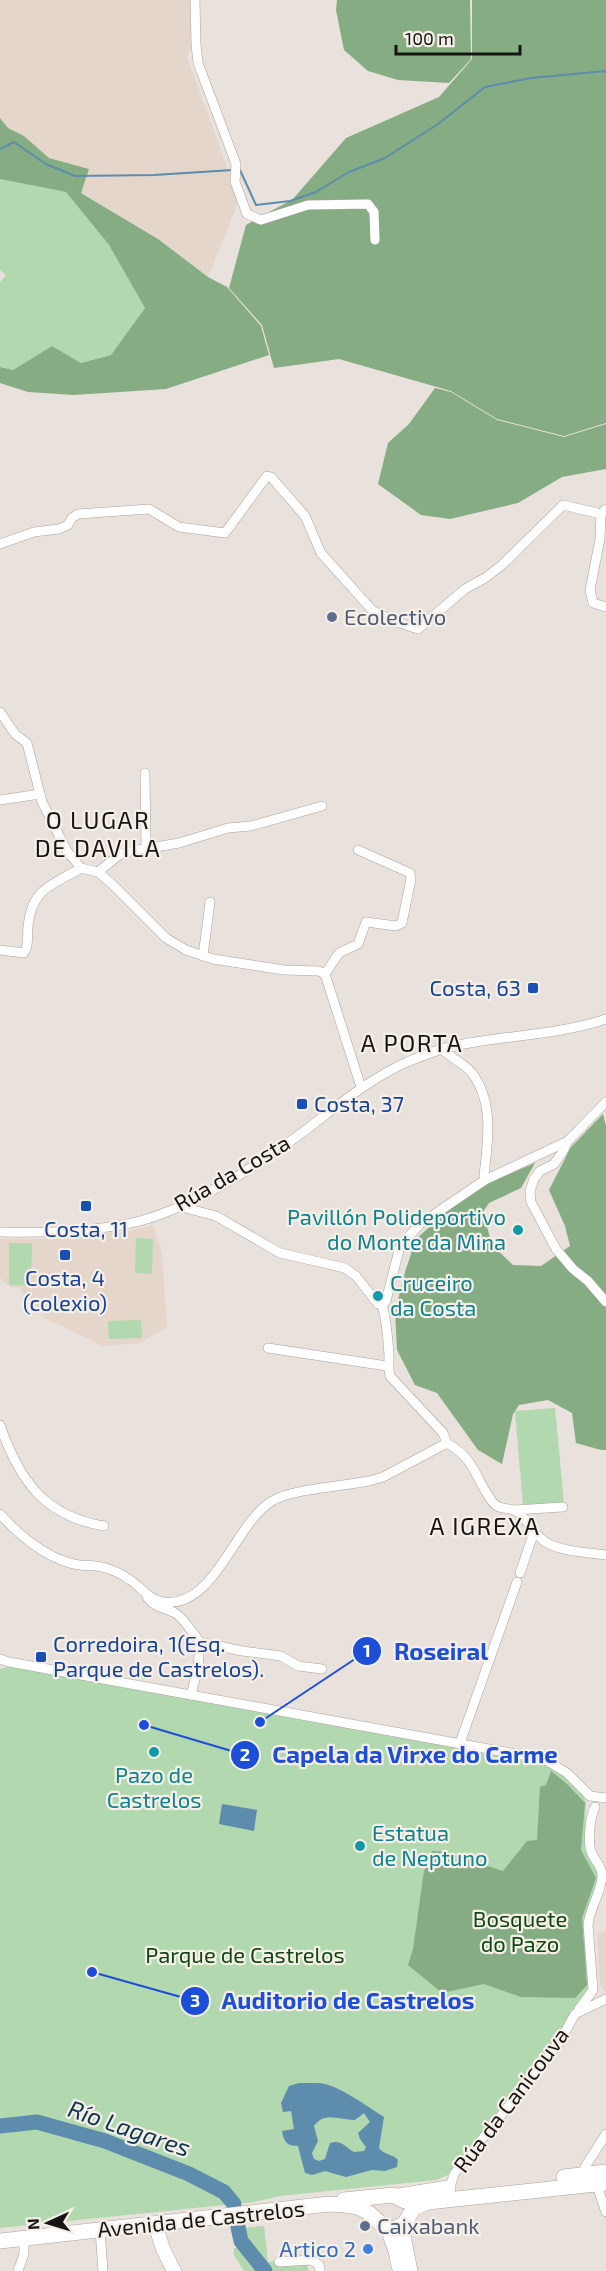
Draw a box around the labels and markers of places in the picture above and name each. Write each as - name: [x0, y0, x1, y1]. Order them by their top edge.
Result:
- place label: Ecolectivo: [344, 603, 446, 629]
- marker: Ecolectivo: [325, 610, 339, 624]
- place label: Costa, 63: [430, 974, 521, 1000]
- marker: Costa, 63: [526, 981, 540, 995]
- place label: Costa, 37: [314, 1090, 404, 1116]
- marker: Costa, 37: [295, 1097, 309, 1111]
- marker: Costa, 11: [79, 1199, 93, 1213]
- place label: Pavillón Polideportivo do Monte da Mina: [287, 1203, 506, 1254]
- place label: Costa, 11: [44, 1215, 128, 1241]
- marker: Pavillón Polideportivo do Monte da Mina: [511, 1223, 525, 1237]
- marker: Costa, 4 (colexio): [58, 1248, 72, 1262]
- place label: Costa, 4 (colexio): [23, 1264, 107, 1315]
- place label: Cruceiro da Costa: [390, 1269, 476, 1320]
- marker: Cruceiro da Costa: [371, 1289, 385, 1303]
- place label: Corredoira, 1(Esq. Parque de Castrelos).: [53, 1630, 264, 1681]
- callout: Roseiral: [352, 1630, 500, 1672]
- marker: Corredoira, 1(Esq. Parque de Castrelos).: [34, 1650, 48, 1664]
- callout: Capela da Virxe do Carme: [230, 1734, 571, 1776]
- marker: Pazo de Castrelos: [147, 1745, 161, 1759]
- place label: Pazo de Castrelos: [107, 1761, 201, 1812]
- place label: Estatua de Neptuno: [372, 1819, 488, 1870]
- marker: Estatua de Neptuno: [353, 1839, 367, 1853]
- callout: Auditorio de Castrelos: [180, 1980, 487, 2022]
- place label: Caixabank: [377, 2212, 479, 2238]
- marker: Caixabank: [358, 2219, 372, 2233]
- place label: Artico 2: [279, 2235, 356, 2261]
- marker: Artico 2: [361, 2242, 375, 2256]

